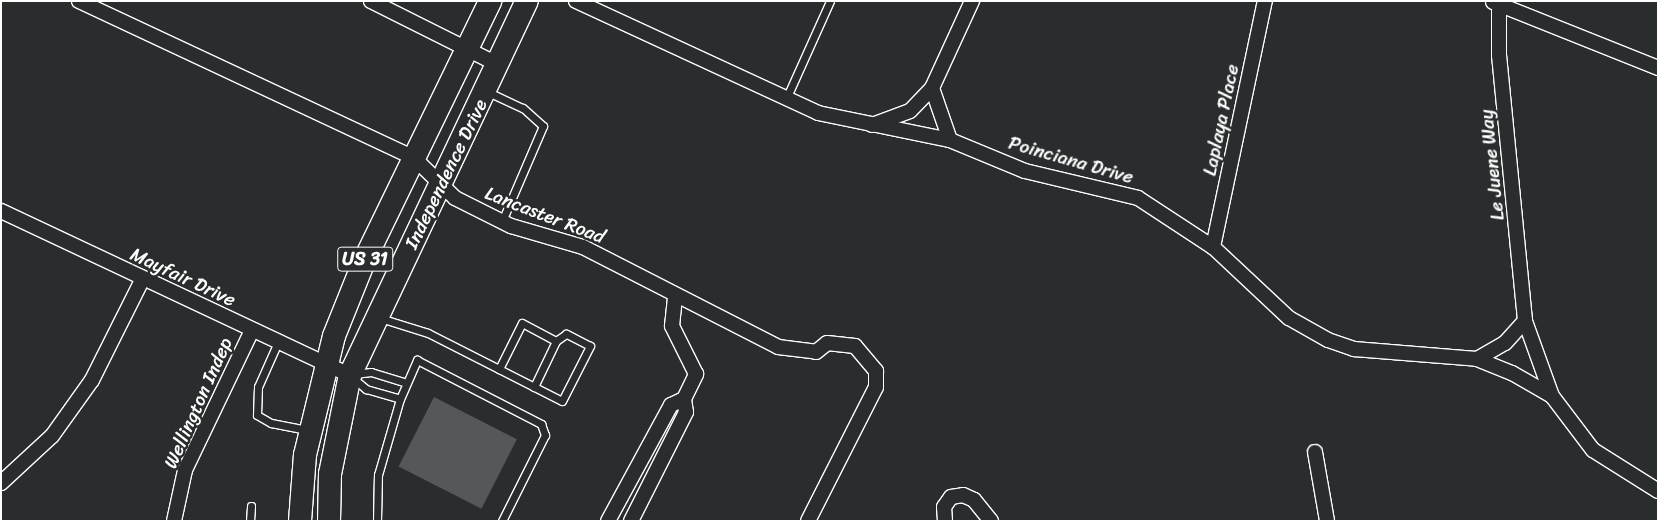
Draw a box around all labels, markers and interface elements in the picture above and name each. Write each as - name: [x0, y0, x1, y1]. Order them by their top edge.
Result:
- street label: Laplaya Place: [1198, 62, 1244, 178]
- street label: Independence Drive: [400, 95, 492, 253]
- street label: Le Juene Way: [1475, 109, 1509, 221]
- street label: Poinciana Drive: [1006, 131, 1136, 189]
- street label: Lancaster Road: [482, 182, 608, 248]
- street label: Mayfair Drive: [127, 243, 239, 311]
- road number: US 31: [336, 243, 394, 274]
- street label: Wellington Indep: [159, 334, 237, 472]

